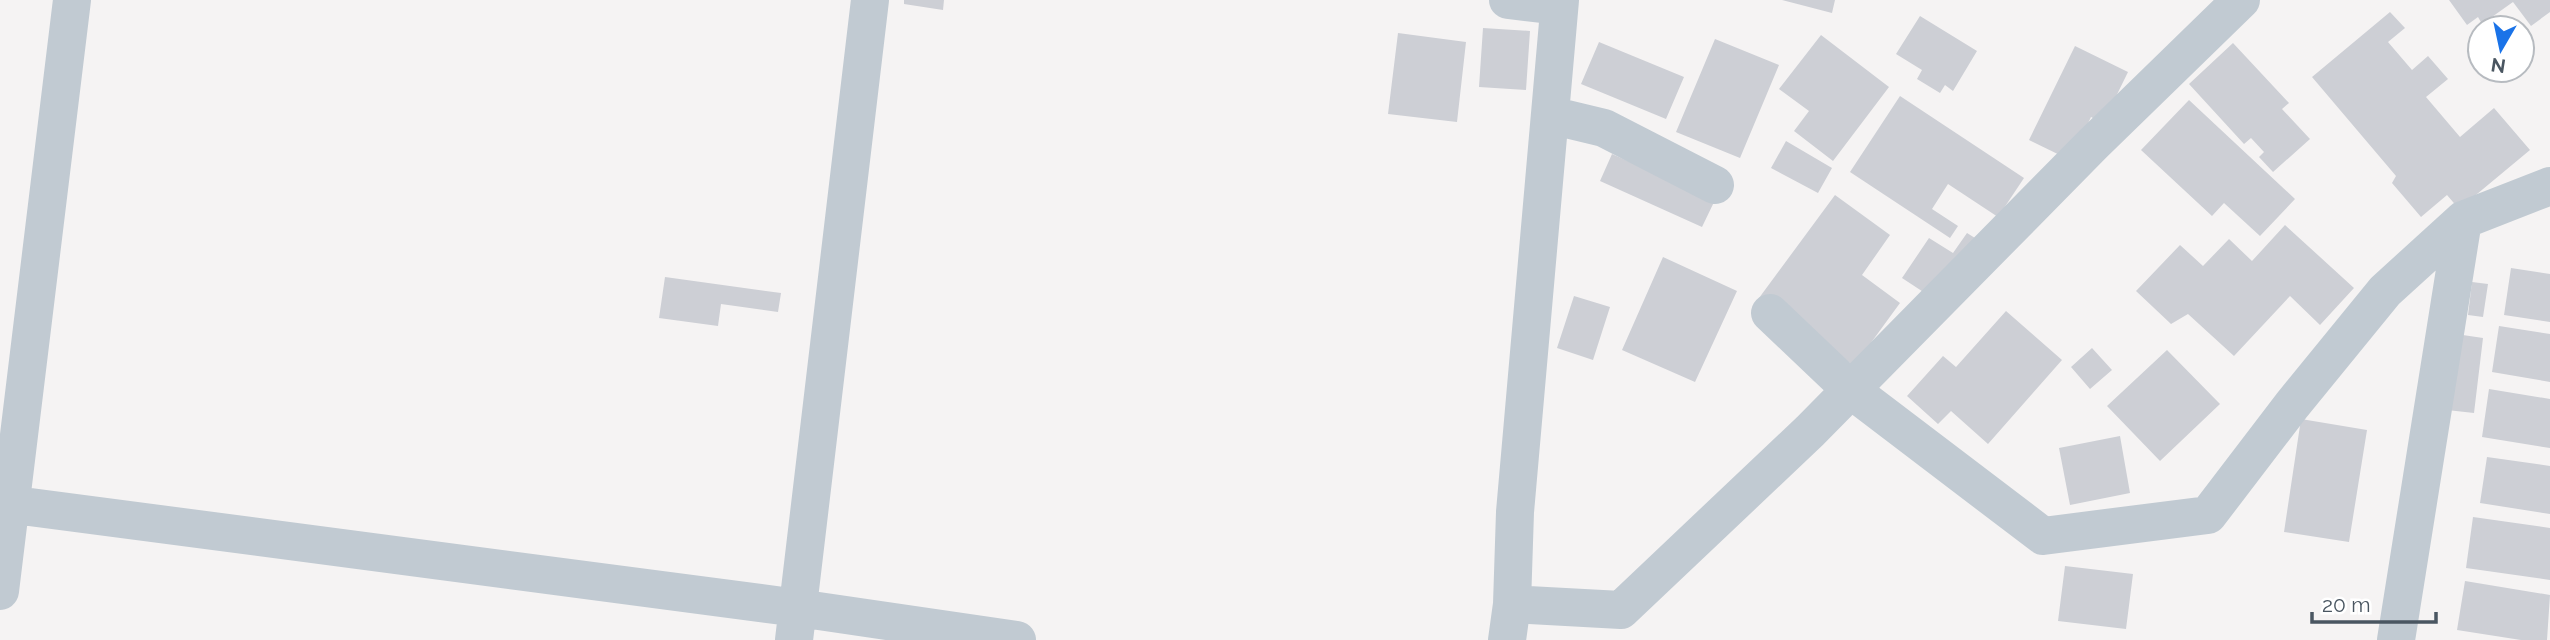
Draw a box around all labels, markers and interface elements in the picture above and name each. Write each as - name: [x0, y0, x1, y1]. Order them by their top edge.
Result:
- north arrow: [2466, 14, 2536, 84]
- text: N: [2489, 54, 2507, 78]
- scale bar: [2312, 580, 2436, 624]
- text: 20 m: [2322, 592, 2370, 617]

